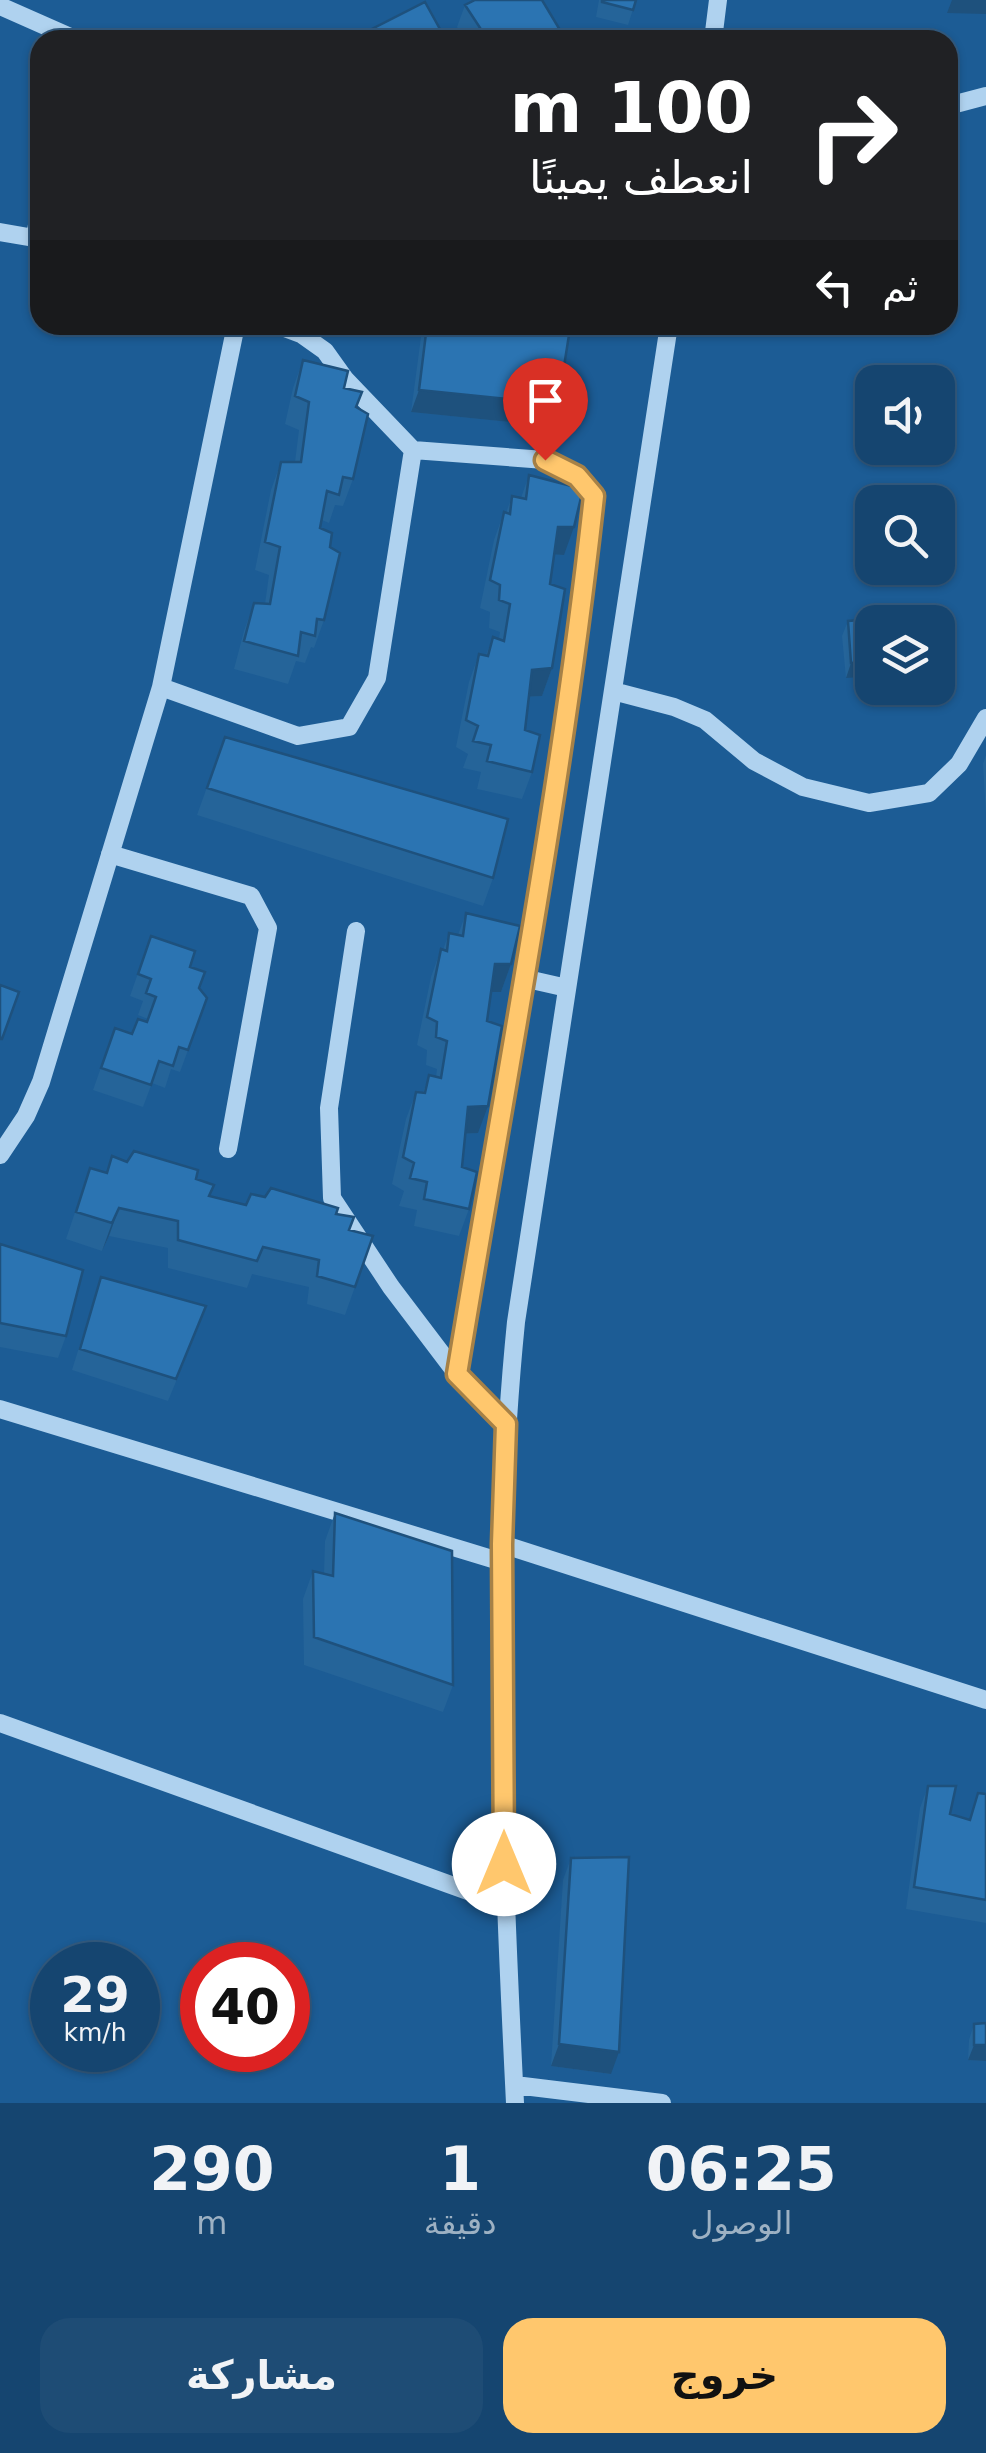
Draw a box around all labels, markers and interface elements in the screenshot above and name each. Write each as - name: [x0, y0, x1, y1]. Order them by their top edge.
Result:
- text: 100 m: [510, 67, 753, 149]
- icon: right: [788, 70, 918, 200]
- text: انعطف يمينًا: [529, 151, 753, 204]
- icon: left: [807, 260, 862, 315]
- text: ثم: [882, 266, 918, 310]
- pin: [503, 358, 588, 461]
- map controls: [855, 365, 955, 705]
- button: sound: [855, 365, 955, 465]
- icon: arrive: [518, 373, 573, 428]
- button: search: [855, 485, 955, 585]
- button: layers: [855, 605, 955, 705]
- position arrow: [452, 1812, 556, 1916]
- speed limit sign: 40: [180, 1942, 310, 2072]
- text: 29: [60, 1966, 130, 2024]
- text: km/h: [63, 2018, 127, 2047]
- text: 290: [149, 2134, 275, 2204]
- text: 1: [439, 2134, 481, 2204]
- text: 06:25: [646, 2134, 837, 2204]
- text: m: [196, 2204, 228, 2242]
- text: دقيقة: [424, 2204, 496, 2242]
- text: الوصول: [690, 2204, 792, 2242]
- button: مشاركة: [40, 2318, 483, 2433]
- button: خروج: [503, 2318, 946, 2433]

